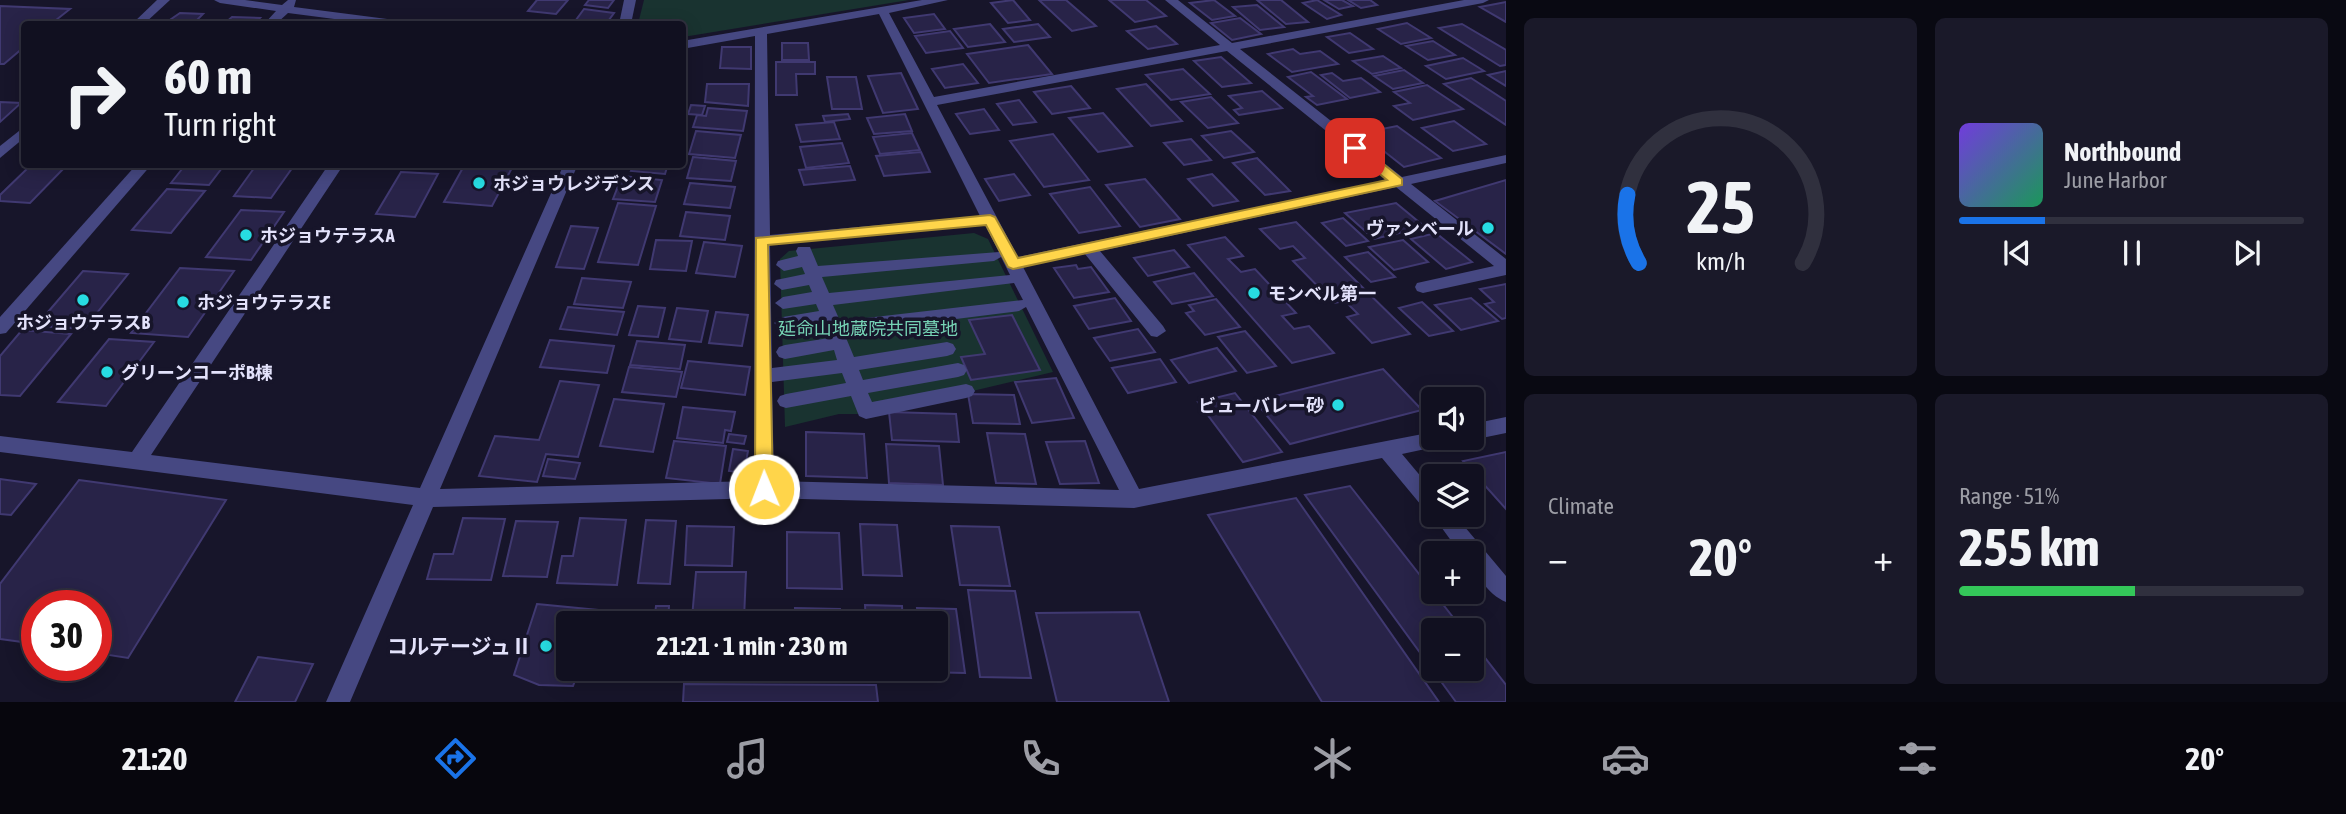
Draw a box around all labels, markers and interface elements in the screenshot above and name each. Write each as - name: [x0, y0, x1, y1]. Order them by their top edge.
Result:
- text: 60 m: [164, 48, 252, 104]
- icon: right: [49, 49, 140, 140]
- text: Turn right: [164, 106, 277, 143]
- pin: [1325, 118, 1385, 178]
- icon: arrive: [1336, 129, 1374, 167]
- text: Northbound: [2064, 137, 2181, 167]
- text: 25: [1686, 166, 1755, 249]
- text: June Harbor: [2064, 167, 2167, 193]
- place label: ホジョウレジデンス: [493, 173, 655, 194]
- marker: ホジョウレジデンス: [471, 175, 487, 191]
- place label: ヴァンベール: [1366, 218, 1474, 239]
- marker: ヴァンベール: [1480, 220, 1496, 236]
- place label: ホジョウテラスA: [260, 225, 395, 246]
- marker: ホジョウテラスA: [238, 227, 254, 243]
- icon: previous: [1998, 234, 2036, 272]
- icon: pause: [2113, 234, 2151, 272]
- icon: next: [2228, 234, 2266, 272]
- text: km/h: [1696, 247, 1745, 275]
- place label: モンベル第一: [1268, 283, 1376, 304]
- marker: モンベル第一: [1246, 285, 1262, 301]
- marker: ホジョウテラスB: [75, 292, 91, 308]
- place label: ホジョウテラスE: [197, 292, 331, 313]
- marker: ホジョウテラスE: [175, 294, 191, 310]
- place label: ホジョウテラスB: [16, 312, 151, 333]
- park label: 延命山地蔵院共同墓地: [778, 318, 958, 339]
- place label: グリーンコーポB棟: [121, 362, 273, 383]
- marker: グリーンコーポB棟: [99, 364, 115, 380]
- map controls: [1421, 387, 1484, 681]
- button: sound: [1421, 387, 1484, 450]
- place label: ビューバレー砂: [1198, 395, 1324, 416]
- marker: ビューバレー砂: [1330, 397, 1346, 413]
- position arrow: [727, 452, 801, 526]
- button: layers: [1421, 464, 1484, 527]
- text: Range · 51%: [1959, 483, 2059, 509]
- text: Climate: [1548, 493, 1614, 519]
- text: 255 km: [1959, 517, 2100, 577]
- text: 20°: [1689, 527, 1752, 587]
- text: −: [1548, 536, 1568, 579]
- text: +: [1873, 536, 1893, 579]
- button: +: [1421, 541, 1484, 604]
- speed limit sign: 30: [21, 590, 112, 681]
- button: −: [1421, 618, 1484, 681]
- text: 21:21 · 1 min · 230 m: [657, 631, 847, 661]
- place label: コルテージュⅡ: [387, 634, 532, 658]
- marker: コルテージュⅡ: [538, 638, 554, 654]
- icon: directions: [431, 734, 480, 783]
- icon: music: [723, 734, 772, 783]
- icon: phone: [1016, 734, 1065, 783]
- icon: climate: [1308, 734, 1357, 783]
- icon: car: [1601, 734, 1650, 783]
- icon: filters: [1893, 734, 1942, 783]
- text: 21:20: [122, 740, 188, 777]
- text: 20°: [2185, 740, 2224, 777]

